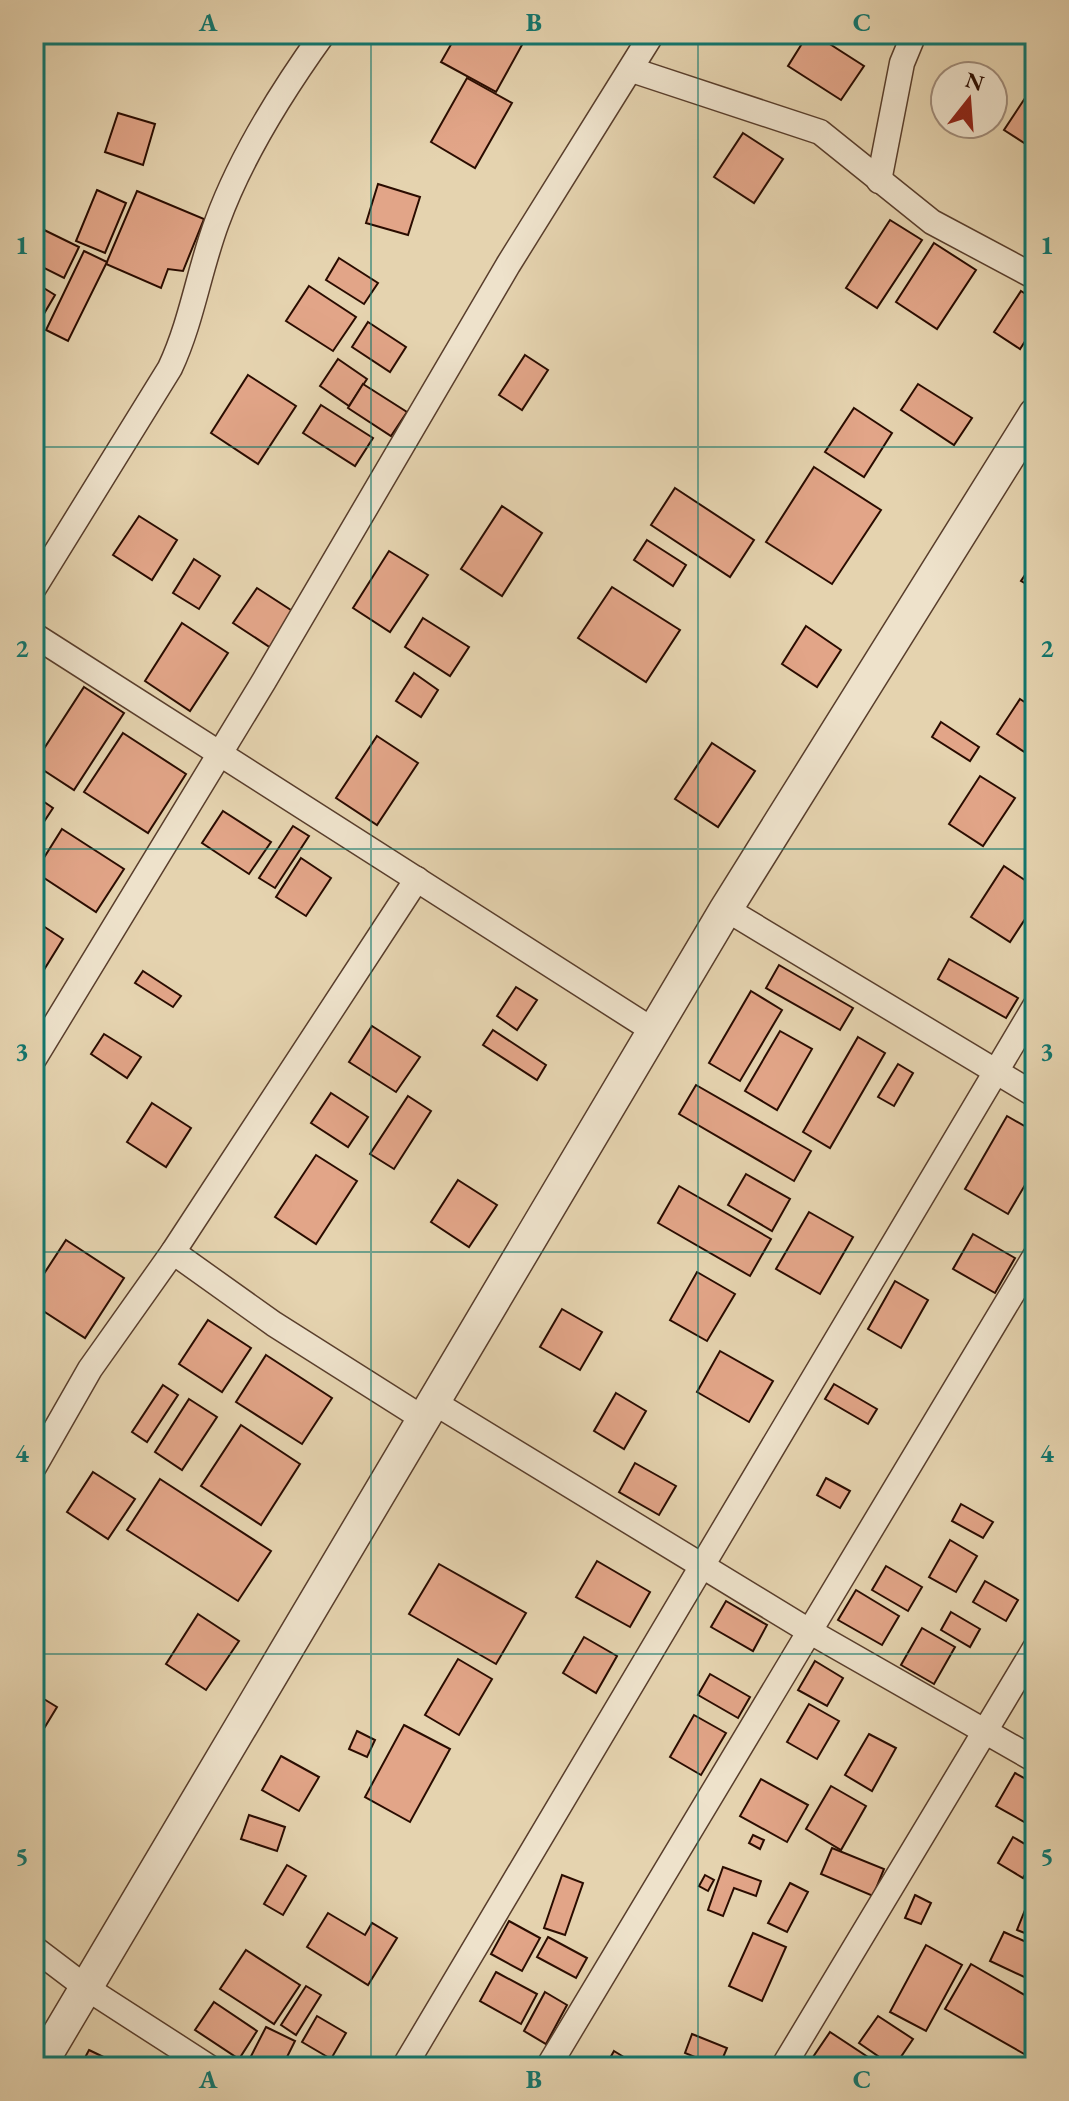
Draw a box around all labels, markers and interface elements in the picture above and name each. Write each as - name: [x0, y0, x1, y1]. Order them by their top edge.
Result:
- text: A: [198, 5, 218, 39]
- text: B: [526, 5, 542, 39]
- text: C: [853, 5, 871, 39]
- north arrow: [929, 60, 1009, 140]
- text: N: [962, 65, 988, 98]
- text: 1: [15, 228, 29, 262]
- text: 1: [1040, 228, 1054, 262]
- text: 2: [15, 631, 29, 665]
- text: 2: [1040, 631, 1054, 665]
- text: 3: [15, 1034, 29, 1068]
- text: 3: [1040, 1034, 1054, 1068]
- text: 4: [15, 1436, 29, 1470]
- text: 4: [1040, 1436, 1054, 1470]
- text: 5: [15, 1839, 29, 1873]
- text: 5: [1040, 1839, 1054, 1873]
- text: A: [198, 2062, 218, 2096]
- text: B: [526, 2062, 542, 2096]
- text: C: [853, 2062, 871, 2096]

